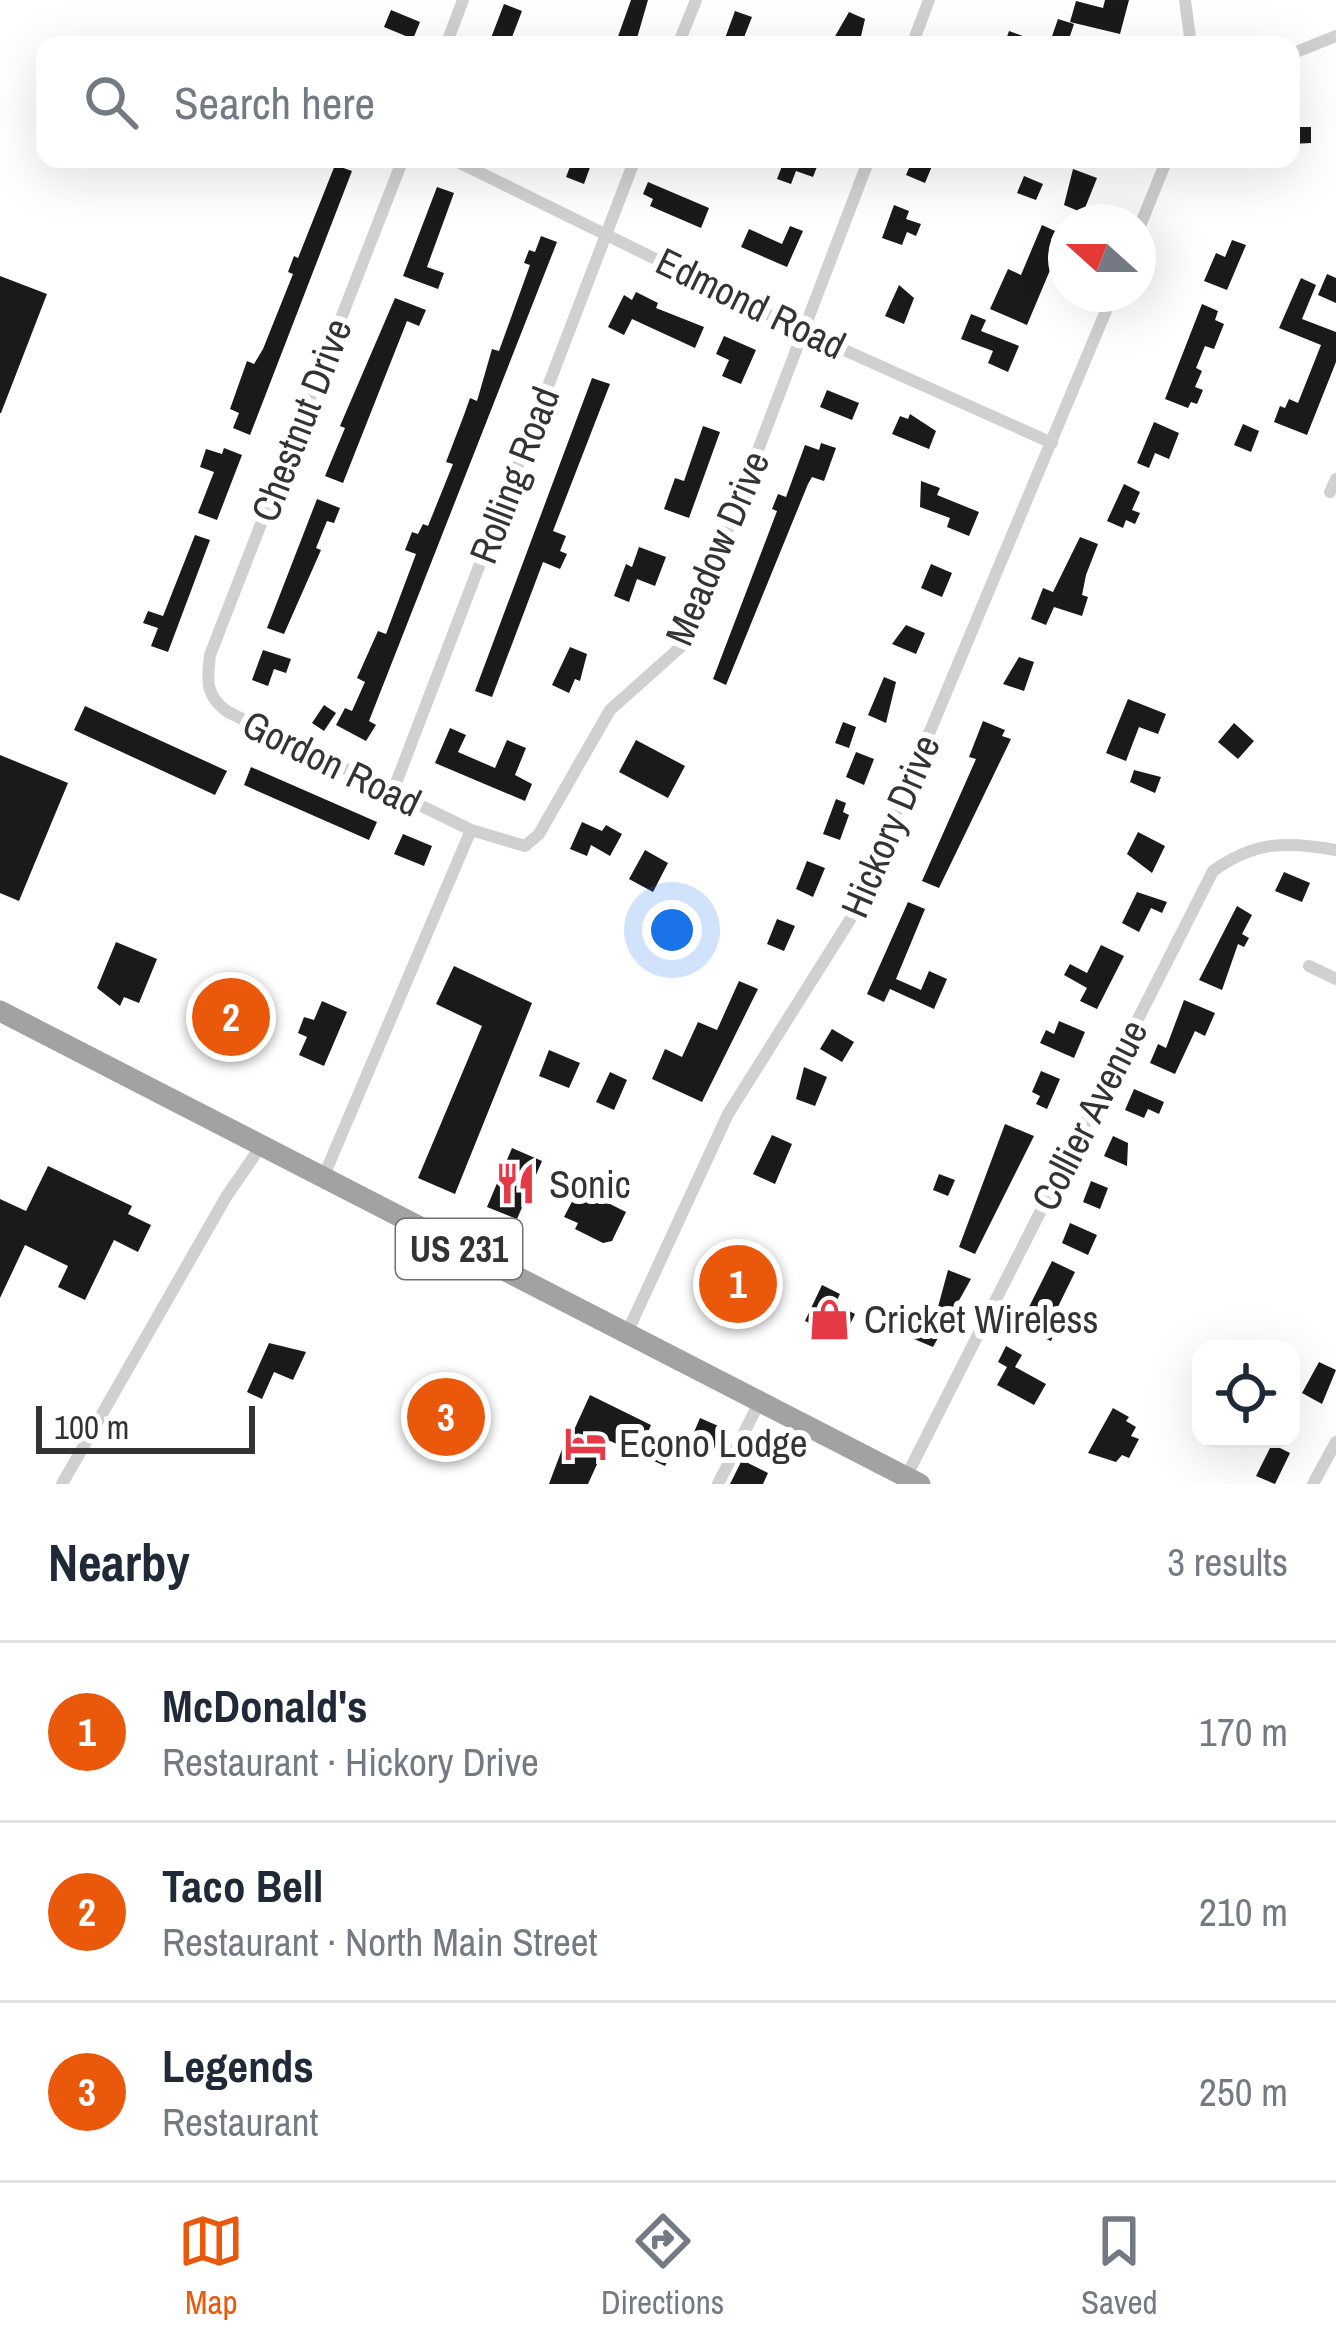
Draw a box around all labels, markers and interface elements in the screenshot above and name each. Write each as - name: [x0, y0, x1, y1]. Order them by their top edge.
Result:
- search box: [36, 36, 1300, 168]
- icon: search: [78, 69, 144, 135]
- text: Search here: [174, 72, 375, 133]
- north arrow: [1048, 204, 1156, 312]
- street label: Edmond Road: [648, 235, 854, 371]
- street label: Chestnut Drive: [239, 311, 363, 529]
- street label: Rolling Road: [457, 379, 571, 571]
- street label: Meadow Drive: [653, 443, 781, 653]
- street label: Gordon Road: [234, 698, 430, 828]
- street label: Hickory Drive: [828, 727, 952, 925]
- your location: [642, 900, 702, 960]
- pin: 2: [192, 972, 270, 1062]
- street label: Collier Avenue: [1019, 1011, 1159, 1219]
- place label: Sonic: [549, 1158, 631, 1210]
- restaurant icon: Sonic: [492, 1161, 538, 1207]
- road number: US 231: [396, 1219, 522, 1279]
- pin: 1: [699, 1239, 777, 1329]
- place label: Cricket Wireless: [864, 1293, 1099, 1345]
- shop icon: Cricket Wireless: [807, 1296, 853, 1342]
- map controls: [1192, 1340, 1300, 1448]
- button: locate: [1192, 1340, 1300, 1448]
- pin: 3: [407, 1372, 485, 1462]
- scale bar: [36, 1400, 255, 1453]
- text: 100 m: [54, 1405, 129, 1449]
- place label: Econo Lodge: [619, 1417, 808, 1469]
- hotel icon: Econo Lodge: [562, 1420, 608, 1466]
- text: Nearby: [48, 1528, 190, 1597]
- text: 3 results: [1167, 1536, 1288, 1588]
- text: McDonald's: [162, 1675, 368, 1736]
- text: 1: [78, 1706, 96, 1758]
- text: 170 m: [1199, 1706, 1288, 1758]
- text: Restaurant · Hickory Drive: [162, 1736, 539, 1788]
- text: Taco Bell: [162, 1855, 323, 1916]
- text: 2: [78, 1886, 96, 1938]
- text: 210 m: [1199, 1886, 1288, 1938]
- text: Restaurant · North Main Street: [162, 1916, 598, 1968]
- text: Legends: [162, 2035, 314, 2096]
- text: 3: [78, 2066, 96, 2118]
- text: 250 m: [1199, 2066, 1288, 2118]
- text: Restaurant: [162, 2096, 318, 2148]
- tab: Map: [178, 2208, 244, 2324]
- tab: Directions: [601, 2208, 724, 2324]
- tab: Saved: [1081, 2208, 1158, 2324]

